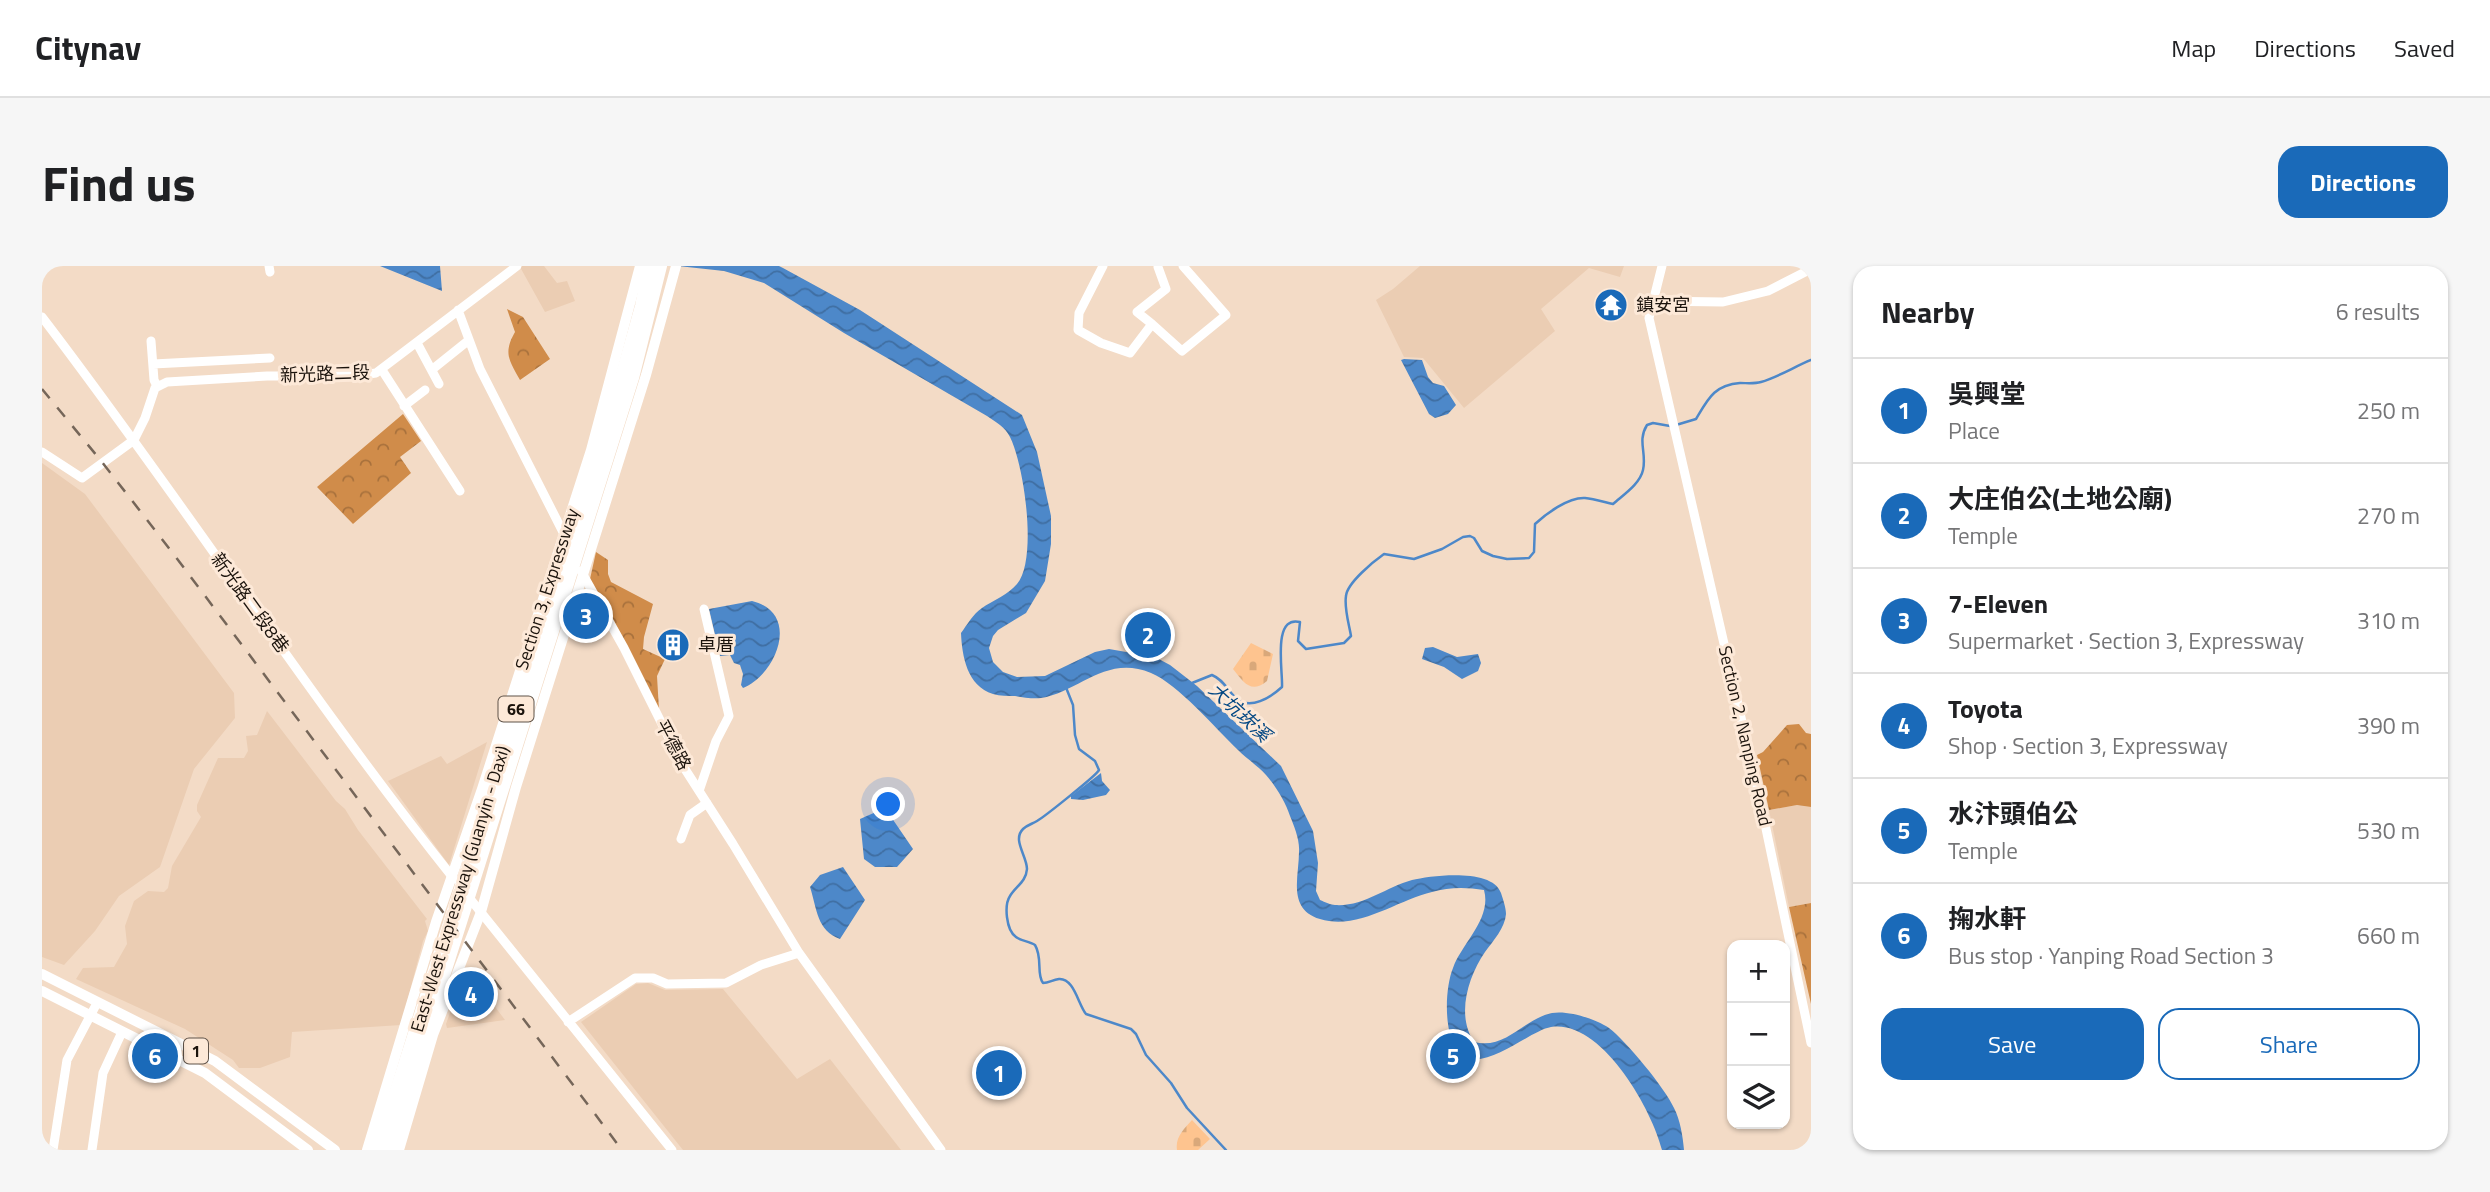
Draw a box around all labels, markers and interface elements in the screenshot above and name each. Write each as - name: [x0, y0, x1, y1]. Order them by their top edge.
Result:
- text: Citynav: [35, 23, 141, 73]
- text: Map: [2171, 30, 2216, 66]
- text: Directions: [2254, 30, 2356, 66]
- text: Saved: [2394, 30, 2455, 66]
- text: Find us: [42, 145, 196, 220]
- button: Directions: [2278, 146, 2448, 218]
- temple icon: 鎮安宮: [1592, 286, 1630, 324]
- text: Nearby: [1881, 289, 1974, 335]
- place label: 鎮安宮: [1636, 291, 1690, 318]
- text: 6 results: [2336, 294, 2420, 329]
- street label: 新光路二段: [280, 358, 370, 389]
- text: 吳興堂: [1948, 374, 2026, 413]
- text: 1: [1898, 393, 1910, 428]
- text: 250 m: [2357, 393, 2420, 428]
- text: Place: [1948, 413, 2000, 448]
- text: 大庄伯公(土地公廟): [1948, 479, 2172, 518]
- text: 2: [1898, 498, 1910, 533]
- text: 270 m: [2357, 498, 2420, 533]
- street label: Section 3, Expressway: [508, 504, 586, 673]
- text: Temple: [1948, 518, 2018, 553]
- street label: 新光路二段8巷: [205, 547, 296, 658]
- text: 7-Eleven: [1948, 584, 2048, 623]
- pin: 3: [563, 590, 609, 642]
- text: 3: [1898, 603, 1910, 638]
- text: 310 m: [2357, 603, 2420, 638]
- pin: 2: [1125, 609, 1171, 661]
- text: Supermarket · Section 3, Expressway: [1948, 623, 2304, 658]
- building icon: 卓厝: [654, 626, 692, 664]
- place label: 卓厝: [698, 631, 734, 658]
- street label: Section 2, Nanping Road: [1712, 643, 1779, 829]
- water label: 大坑崁溪: [1203, 675, 1280, 750]
- text: Toyota: [1948, 689, 2023, 728]
- road number: 66: [498, 696, 533, 722]
- text: 4: [1898, 708, 1910, 743]
- text: 390 m: [2357, 708, 2420, 743]
- street label: 平德路: [649, 715, 698, 775]
- text: Shop · Section 3, Expressway: [1948, 728, 2228, 763]
- street label: East-West Expressway (Guanyin - Daxi): [403, 742, 516, 1035]
- your location: [871, 787, 905, 821]
- text: 水汴頭伯公: [1948, 794, 2078, 833]
- text: 5: [1898, 813, 1910, 848]
- text: 530 m: [2357, 813, 2420, 848]
- text: Temple: [1948, 833, 2018, 868]
- text: 掬水軒: [1948, 899, 2026, 938]
- text: 6: [1898, 918, 1910, 953]
- text: 660 m: [2357, 918, 2420, 953]
- text: Bus stop · Yanping Road Section 3: [1948, 938, 2274, 973]
- map controls: [1727, 940, 1790, 1129]
- button: +: [1727, 940, 1790, 1003]
- pin: 4: [448, 968, 494, 1020]
- button: −: [1727, 1003, 1790, 1066]
- button: Save: [1881, 1008, 2144, 1080]
- button: Share: [2158, 1008, 2420, 1080]
- pin: 6: [132, 1030, 178, 1082]
- pin: 5: [1430, 1030, 1476, 1082]
- road number: 1: [184, 1038, 208, 1064]
- pin: 1: [976, 1047, 1022, 1099]
- button: layers: [1727, 1066, 1790, 1129]

